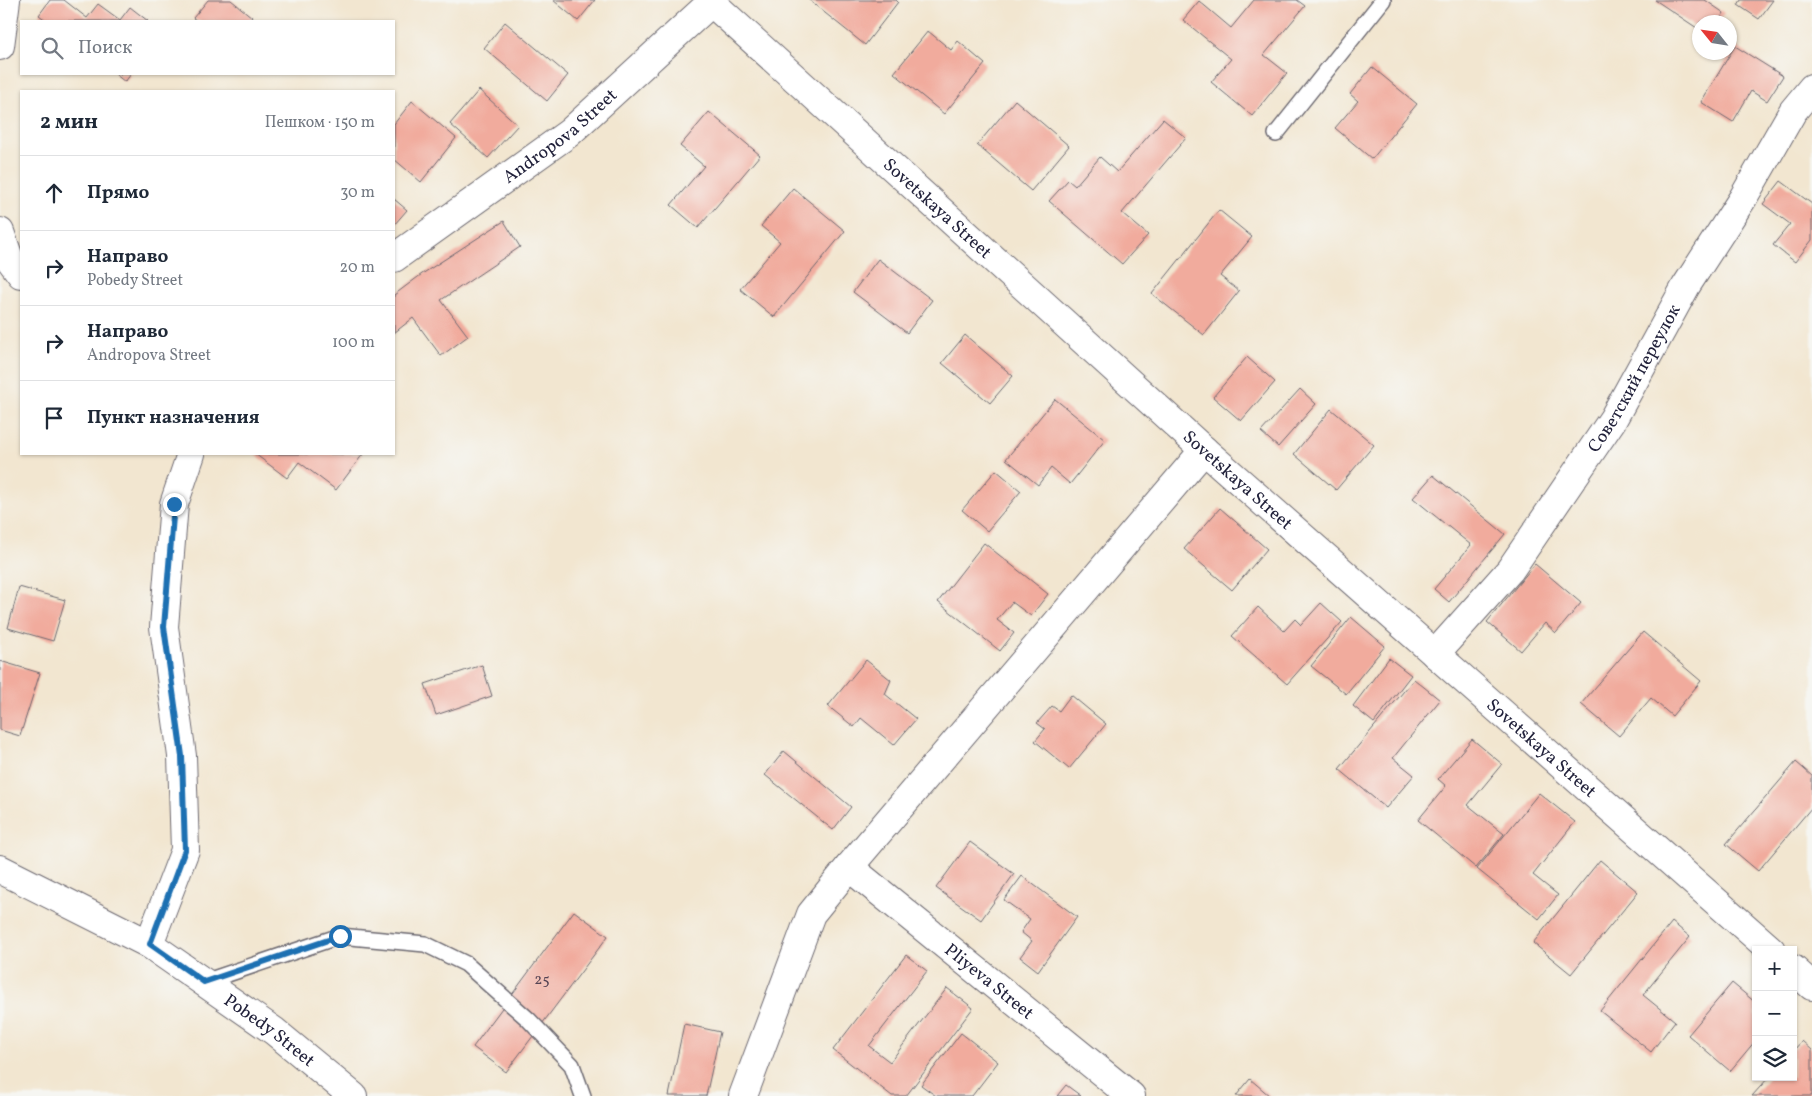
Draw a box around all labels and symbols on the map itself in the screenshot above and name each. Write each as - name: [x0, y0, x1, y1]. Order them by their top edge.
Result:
- north arrow: [1692, 15, 1737, 60]
- street label: Andropova Street: [498, 84, 623, 190]
- street label: Sovetskaya Street: [877, 153, 997, 265]
- street label: Советский переулок: [1583, 300, 1688, 458]
- street label: Sovetskaya Street: [1177, 426, 1297, 536]
- route end: [163, 493, 186, 516]
- street label: Sovetskaya Street: [1480, 694, 1601, 804]
- route start: [329, 925, 352, 948]
- street label: Pliyeva Street: [939, 938, 1039, 1026]
- house number: 25: [534, 970, 550, 991]
- street label: Pobedy Street: [218, 989, 320, 1074]

